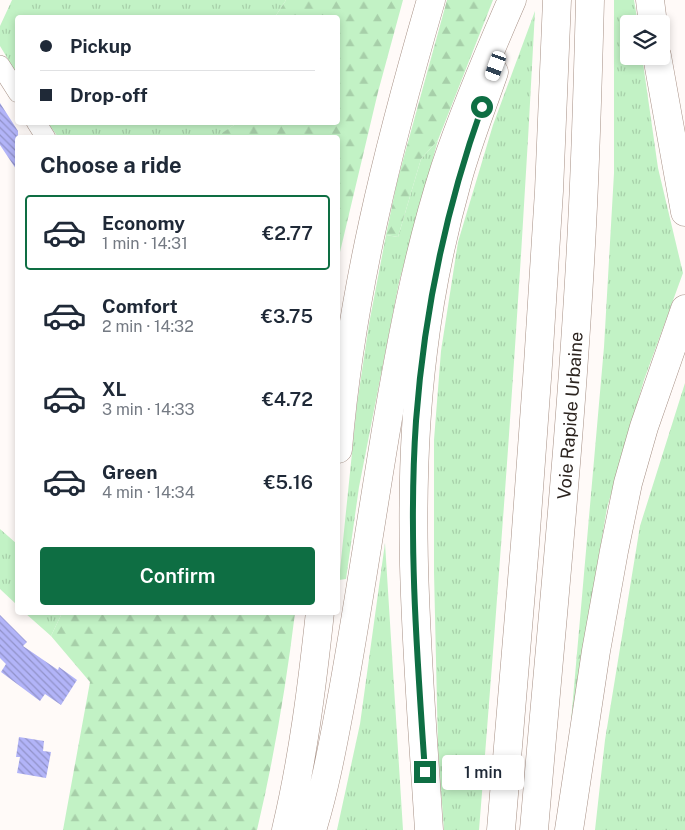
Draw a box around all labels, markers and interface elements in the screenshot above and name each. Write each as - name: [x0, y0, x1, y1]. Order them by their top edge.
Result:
- map controls: [620, 15, 670, 65]
- button: layers: [620, 15, 670, 65]
- text: Pickup: [70, 35, 132, 57]
- car: [483, 49, 508, 83]
- text: Drop-off: [70, 84, 147, 106]
- route start: [471, 96, 493, 118]
- text: Choose a ride: [40, 152, 182, 178]
- icon: car: [42, 210, 87, 255]
- text: Economy: [102, 212, 185, 234]
- text: €2.77: [262, 222, 313, 244]
- text: 1 min · 14:31: [102, 234, 188, 253]
- icon: car: [42, 293, 87, 338]
- text: Comfort: [102, 295, 178, 317]
- text: €3.75: [261, 305, 313, 327]
- text: 2 min · 14:32: [102, 317, 194, 336]
- street label: Voie Rapide Urbaine: [553, 331, 586, 500]
- icon: car: [42, 376, 87, 421]
- text: XL: [102, 378, 127, 400]
- text: €4.72: [262, 388, 313, 410]
- text: 3 min · 14:33: [102, 400, 195, 419]
- icon: car: [42, 459, 87, 504]
- text: Green: [102, 461, 157, 483]
- text: €5.16: [264, 471, 313, 493]
- text: 4 min · 14:34: [102, 483, 195, 502]
- button: Confirm: [40, 547, 315, 605]
- callout: 1 min: [442, 754, 525, 790]
- route end: [414, 761, 436, 783]
- text: 1 min: [464, 763, 502, 782]

